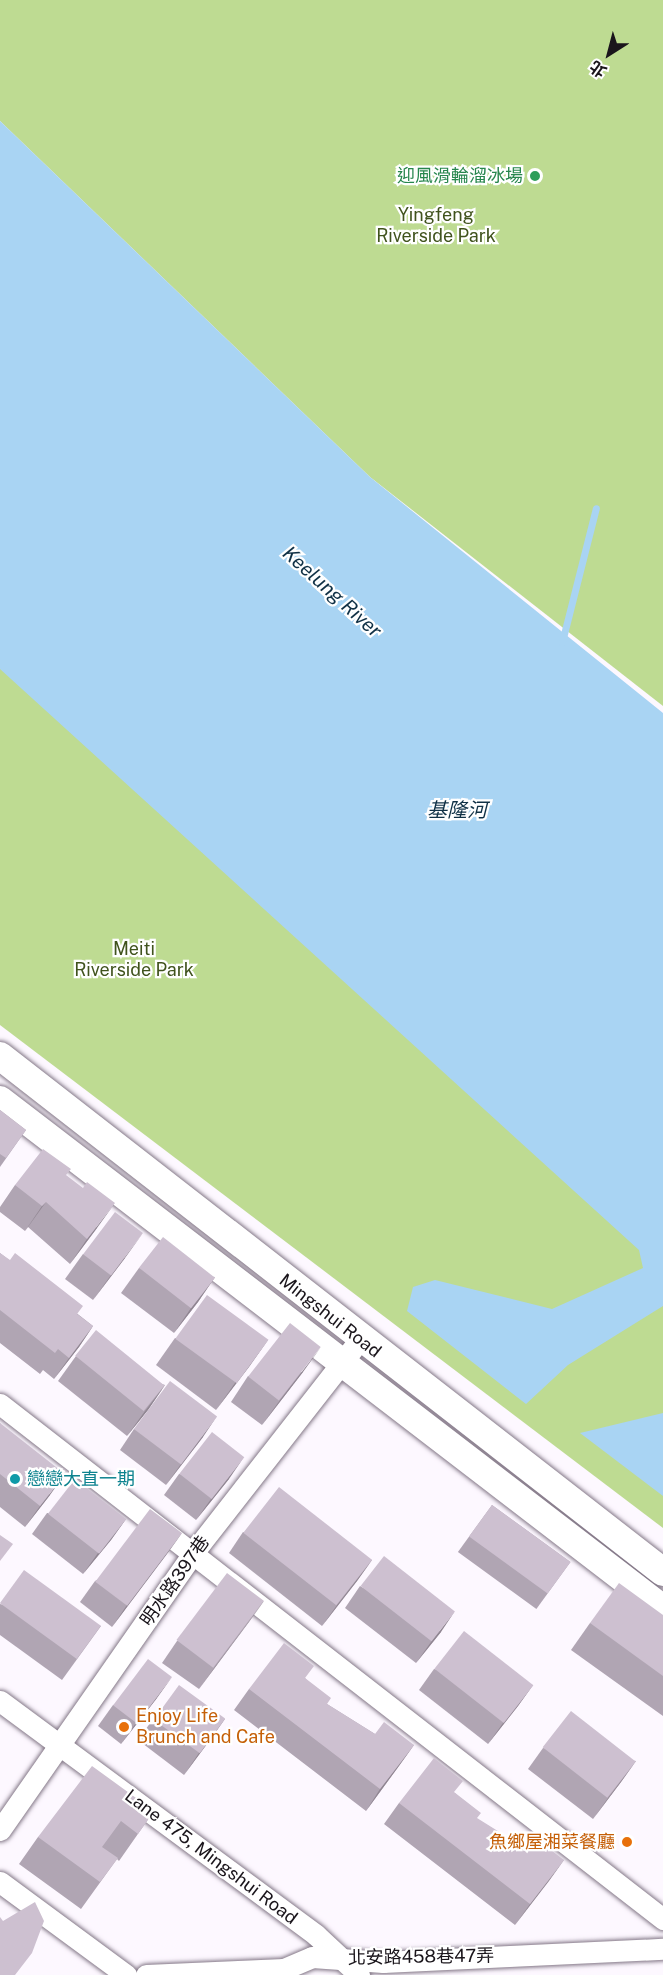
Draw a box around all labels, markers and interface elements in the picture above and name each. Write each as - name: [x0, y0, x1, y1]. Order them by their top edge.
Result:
- north arrow: [579, 24, 639, 84]
- text: 北: [586, 57, 610, 81]
- place label: 迎風滑輪溜冰場: [397, 165, 523, 187]
- marker: 迎風滑輪溜冰場: [528, 169, 542, 183]
- park label: Yingfeng Riverside Park: [376, 205, 496, 248]
- water label: Keelung River: [278, 541, 386, 643]
- water label: 基隆河: [427, 798, 487, 822]
- park label: Meiti Riverside Park: [74, 939, 194, 982]
- street label: Mingshui Road: [275, 1270, 385, 1362]
- place label: 戀戀大直一期: [27, 1468, 135, 1490]
- marker: 戀戀大直一期: [8, 1472, 22, 1486]
- street label: 明水路397巷: [136, 1532, 214, 1630]
- place label: Enjoy Life Brunch and Cafe: [136, 1706, 275, 1748]
- marker: Enjoy Life Brunch and Cafe: [117, 1720, 131, 1734]
- street label: Lane 475, Mingshui Road: [120, 1785, 302, 1929]
- place label: 魚鄉屋湘菜餐廳: [489, 1831, 615, 1853]
- marker: 魚鄉屋湘菜餐廳: [620, 1835, 634, 1849]
- street label: 北安路458巷47弄: [348, 1945, 494, 1969]

